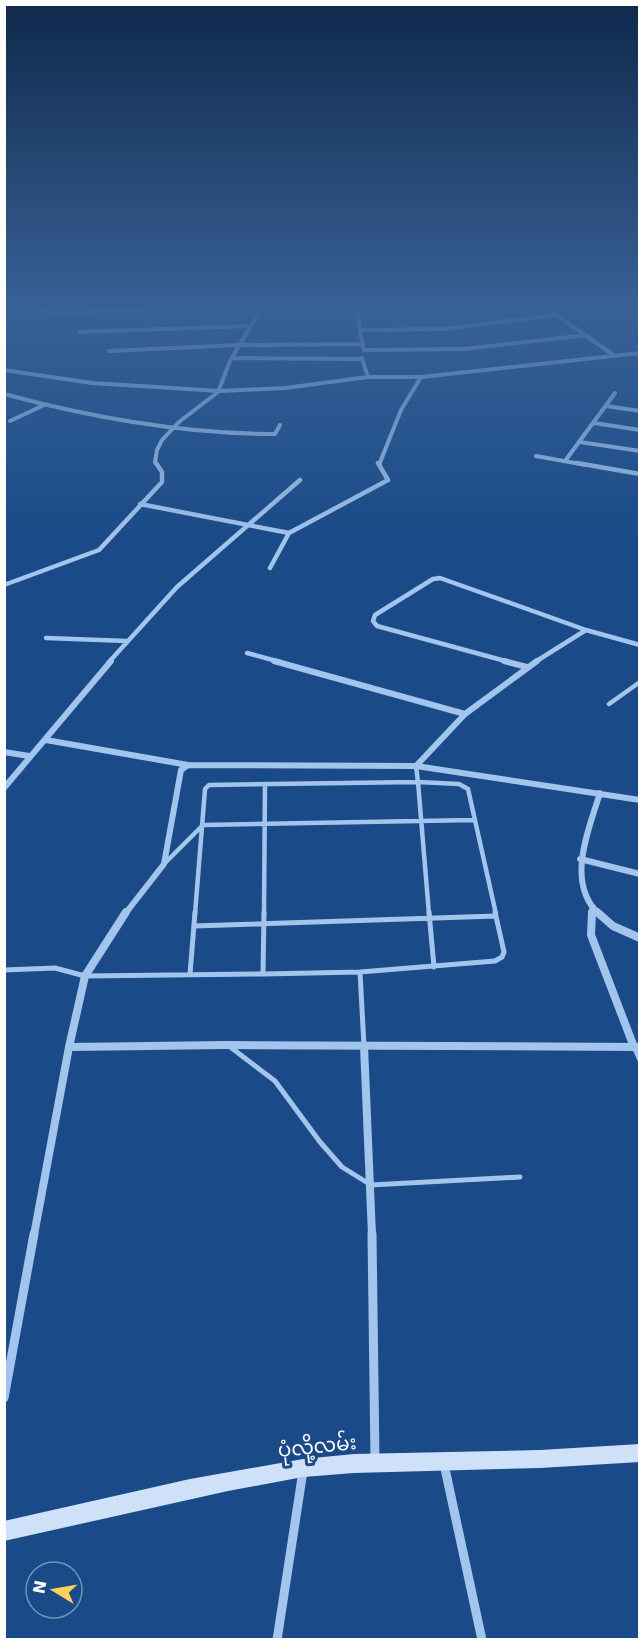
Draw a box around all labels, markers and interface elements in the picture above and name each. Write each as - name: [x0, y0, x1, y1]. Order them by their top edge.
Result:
- street label: ပုံလို့လမ်း: [276, 1428, 358, 1467]
- north arrow: [24, 1560, 84, 1620]
- text: N: [29, 1579, 50, 1596]

